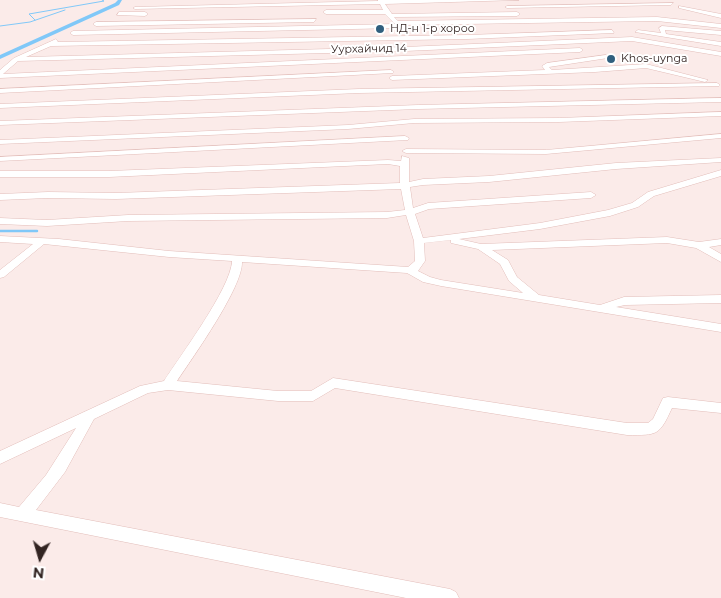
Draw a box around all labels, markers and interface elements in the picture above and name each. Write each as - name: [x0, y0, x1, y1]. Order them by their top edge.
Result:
- place label: НД-н 1-р хороо: [390, 22, 475, 36]
- marker: НД-н 1-р хороо: [374, 23, 386, 35]
- street label: Уурхайчид 14: [331, 42, 407, 56]
- place label: Khos-uynga: [621, 52, 687, 66]
- marker: Khos-uynga: [605, 53, 617, 65]
- north arrow: [15, 533, 65, 583]
- text: N: [32, 563, 45, 582]

